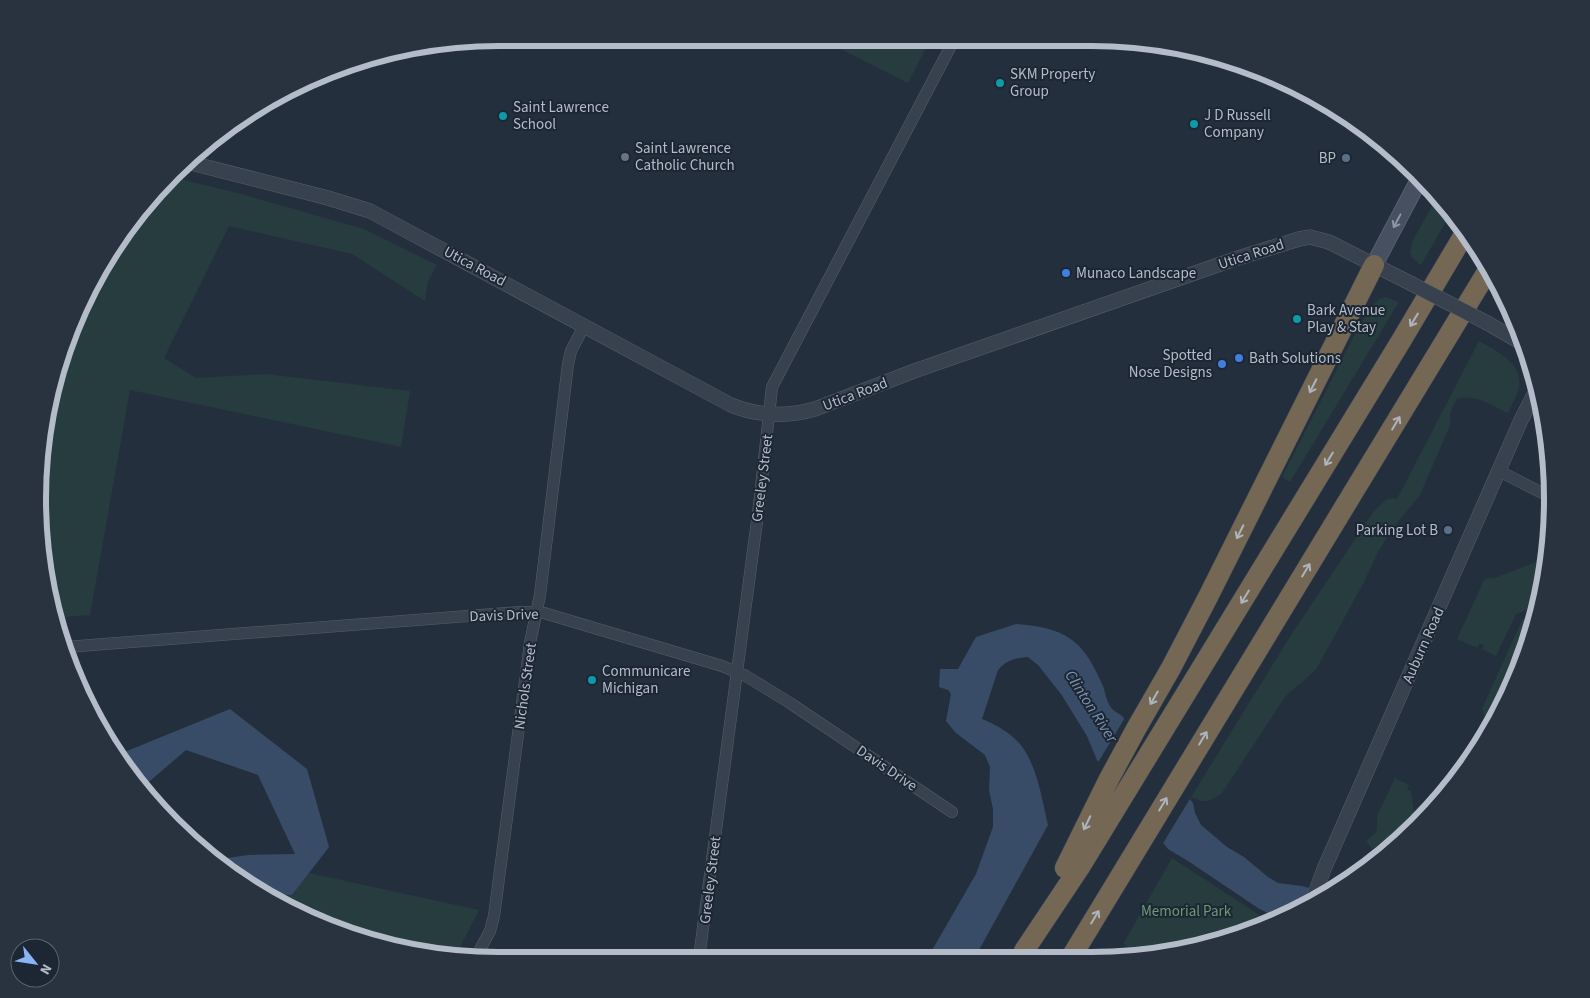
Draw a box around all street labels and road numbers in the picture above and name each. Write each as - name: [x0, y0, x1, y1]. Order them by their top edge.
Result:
- street label: Utica Road: [1216, 234, 1287, 275]
- street label: Utica Road: [440, 241, 510, 292]
- street label: Utica Road: [820, 372, 891, 416]
- street label: Greeley Street: [747, 433, 778, 523]
- street label: Davis Drive: [469, 604, 539, 627]
- street label: Auburn Road: [1397, 604, 1450, 687]
- street label: Nichols Street: [509, 641, 542, 731]
- street label: Davis Drive: [852, 740, 921, 796]
- street label: Greeley Street: [695, 835, 726, 925]

